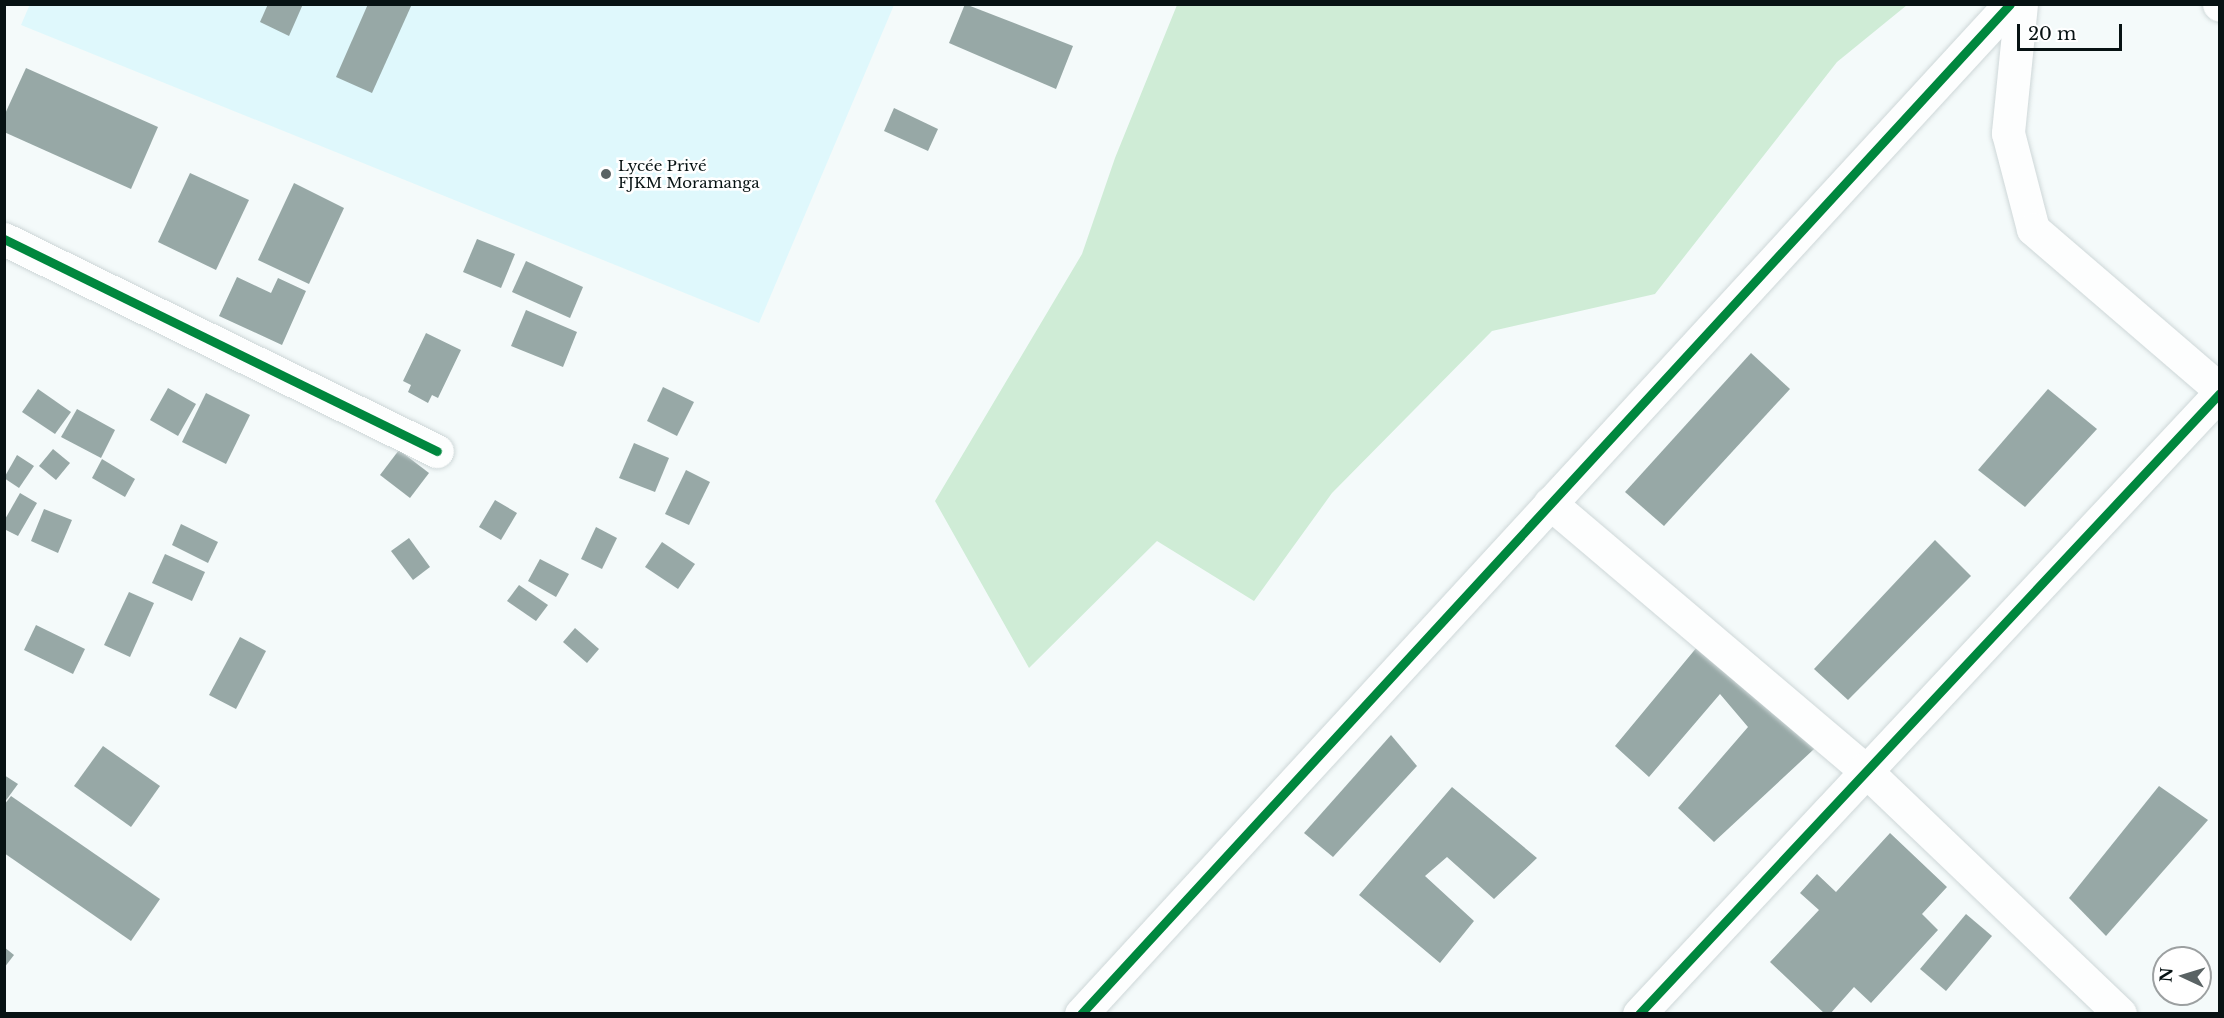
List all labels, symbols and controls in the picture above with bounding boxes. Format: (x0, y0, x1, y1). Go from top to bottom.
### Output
scale bar (2020, 12, 2125, 50)
text: 20 m (2028, 23, 2076, 45)
place label: Lycée Privé FJKM Moramanga (618, 156, 760, 191)
marker: Lycée Privé FJKM Moramanga (599, 167, 613, 181)
north arrow (2152, 946, 2212, 1006)
text: N (2156, 967, 2177, 983)

